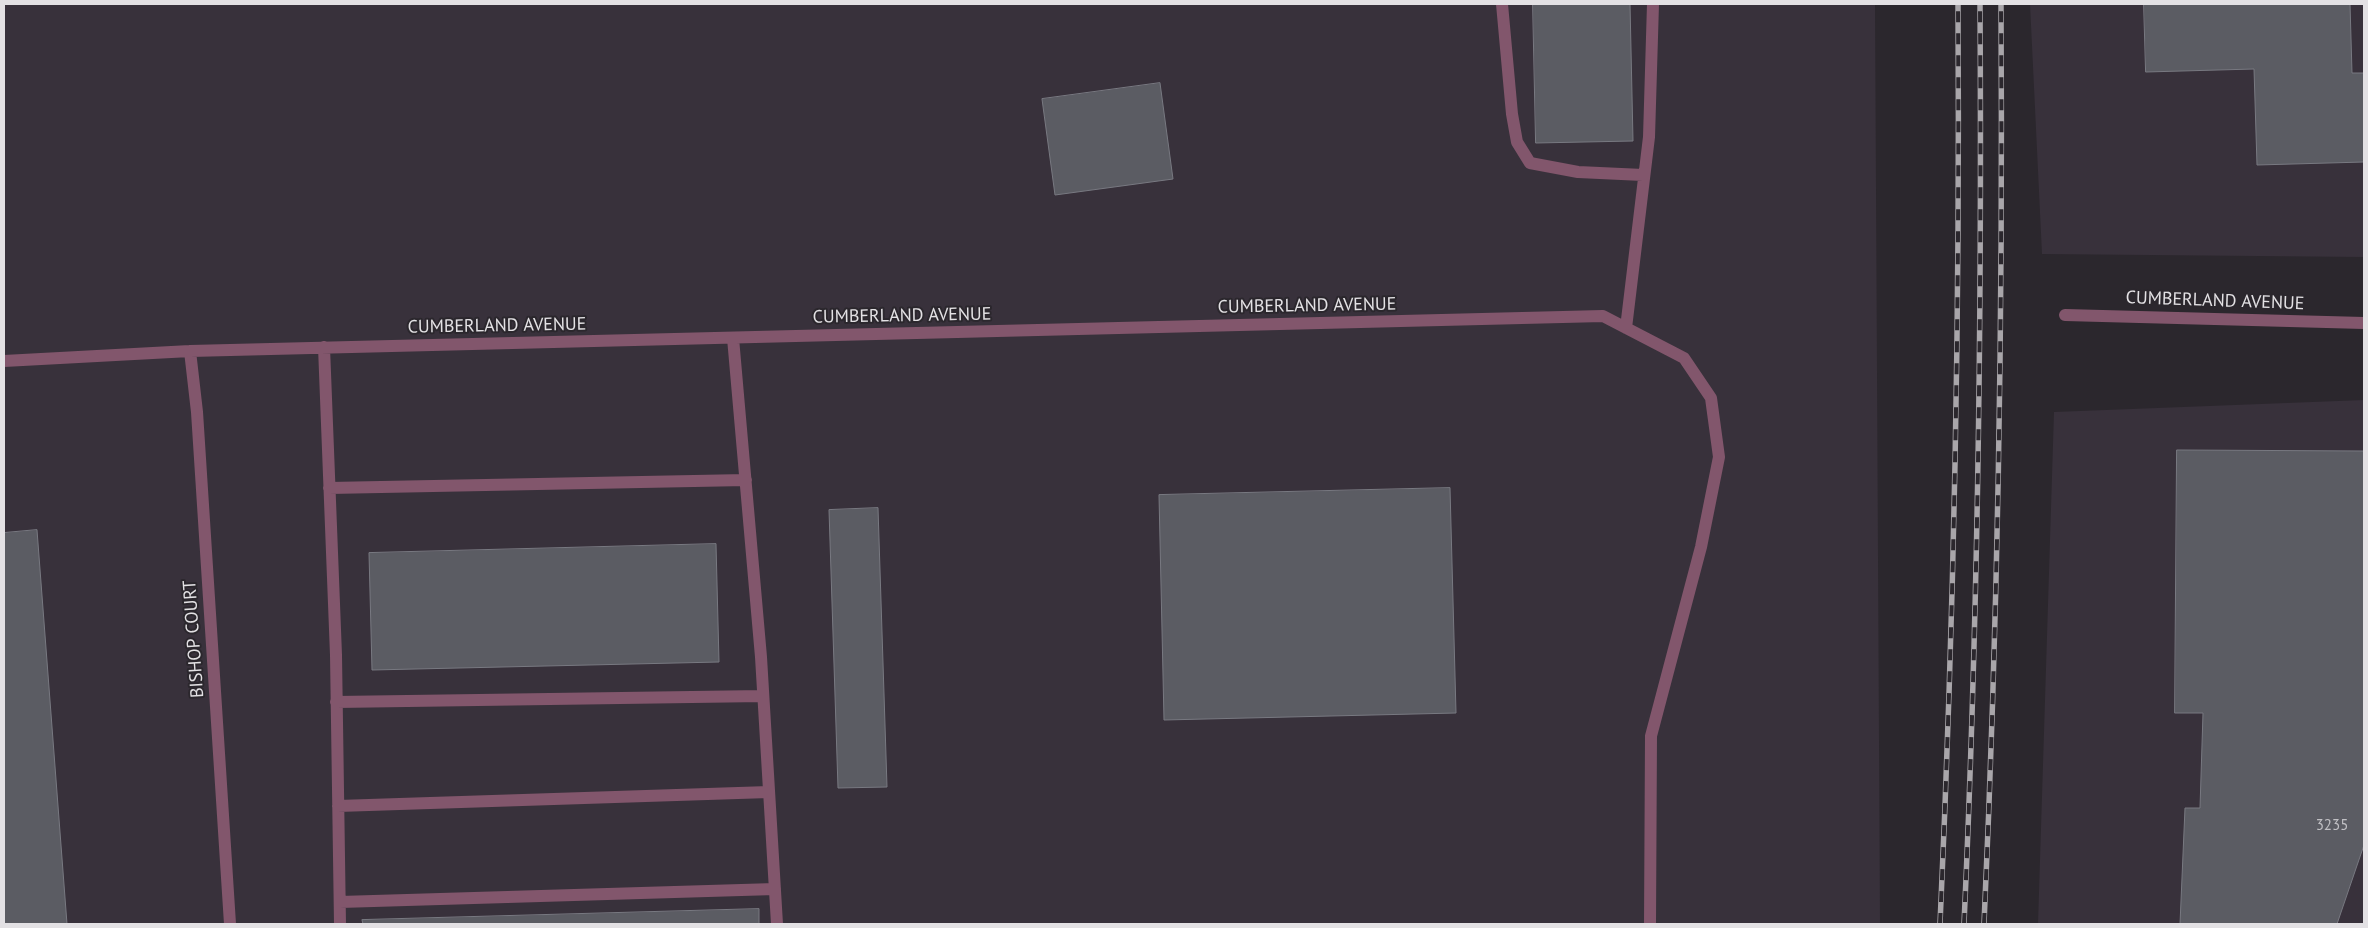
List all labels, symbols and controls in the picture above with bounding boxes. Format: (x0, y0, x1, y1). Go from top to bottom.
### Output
street label: CUMBERLAND AVENUE (2125, 287, 2305, 315)
street label: CUMBERLAND AVENUE (1217, 294, 1397, 318)
street label: CUMBERLAND AVENUE (812, 304, 992, 328)
street label: CUMBERLAND AVENUE (407, 314, 587, 338)
street label: BISHOP COURT (179, 579, 209, 699)
house number: 3235 (2316, 817, 2348, 835)

